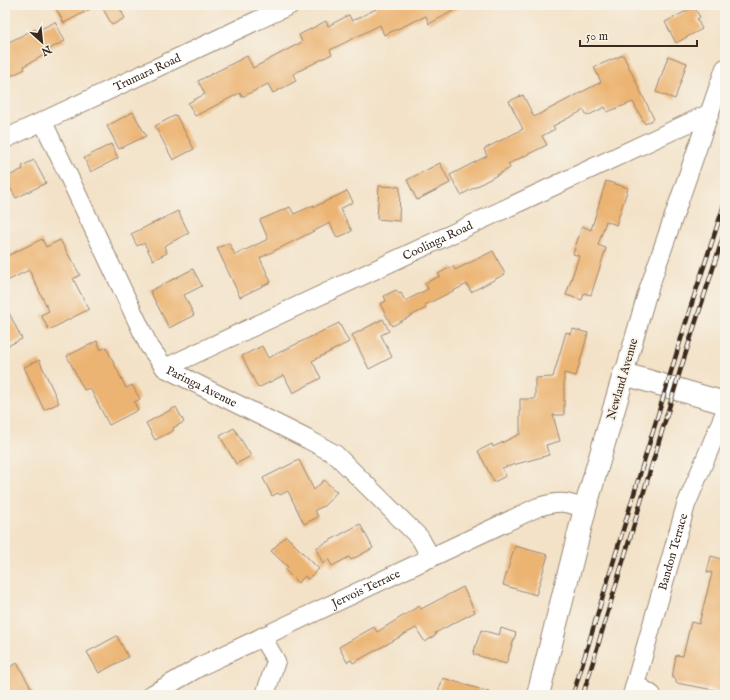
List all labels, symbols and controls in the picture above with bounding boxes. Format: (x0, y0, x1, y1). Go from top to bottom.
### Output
north arrow (22, 22, 62, 62)
scale bar (580, 22, 697, 48)
text: 50 m (586, 29, 608, 44)
text: N (38, 41, 54, 59)
street label: Trumara Road (111, 50, 184, 95)
street label: Coolinga Road (400, 218, 476, 264)
street label: Newland Avenue (604, 336, 641, 422)
street label: Paringa Avenue (164, 363, 240, 411)
street label: Bandon Terrace (655, 511, 691, 592)
street label: Jervois Terrace (327, 566, 403, 613)

